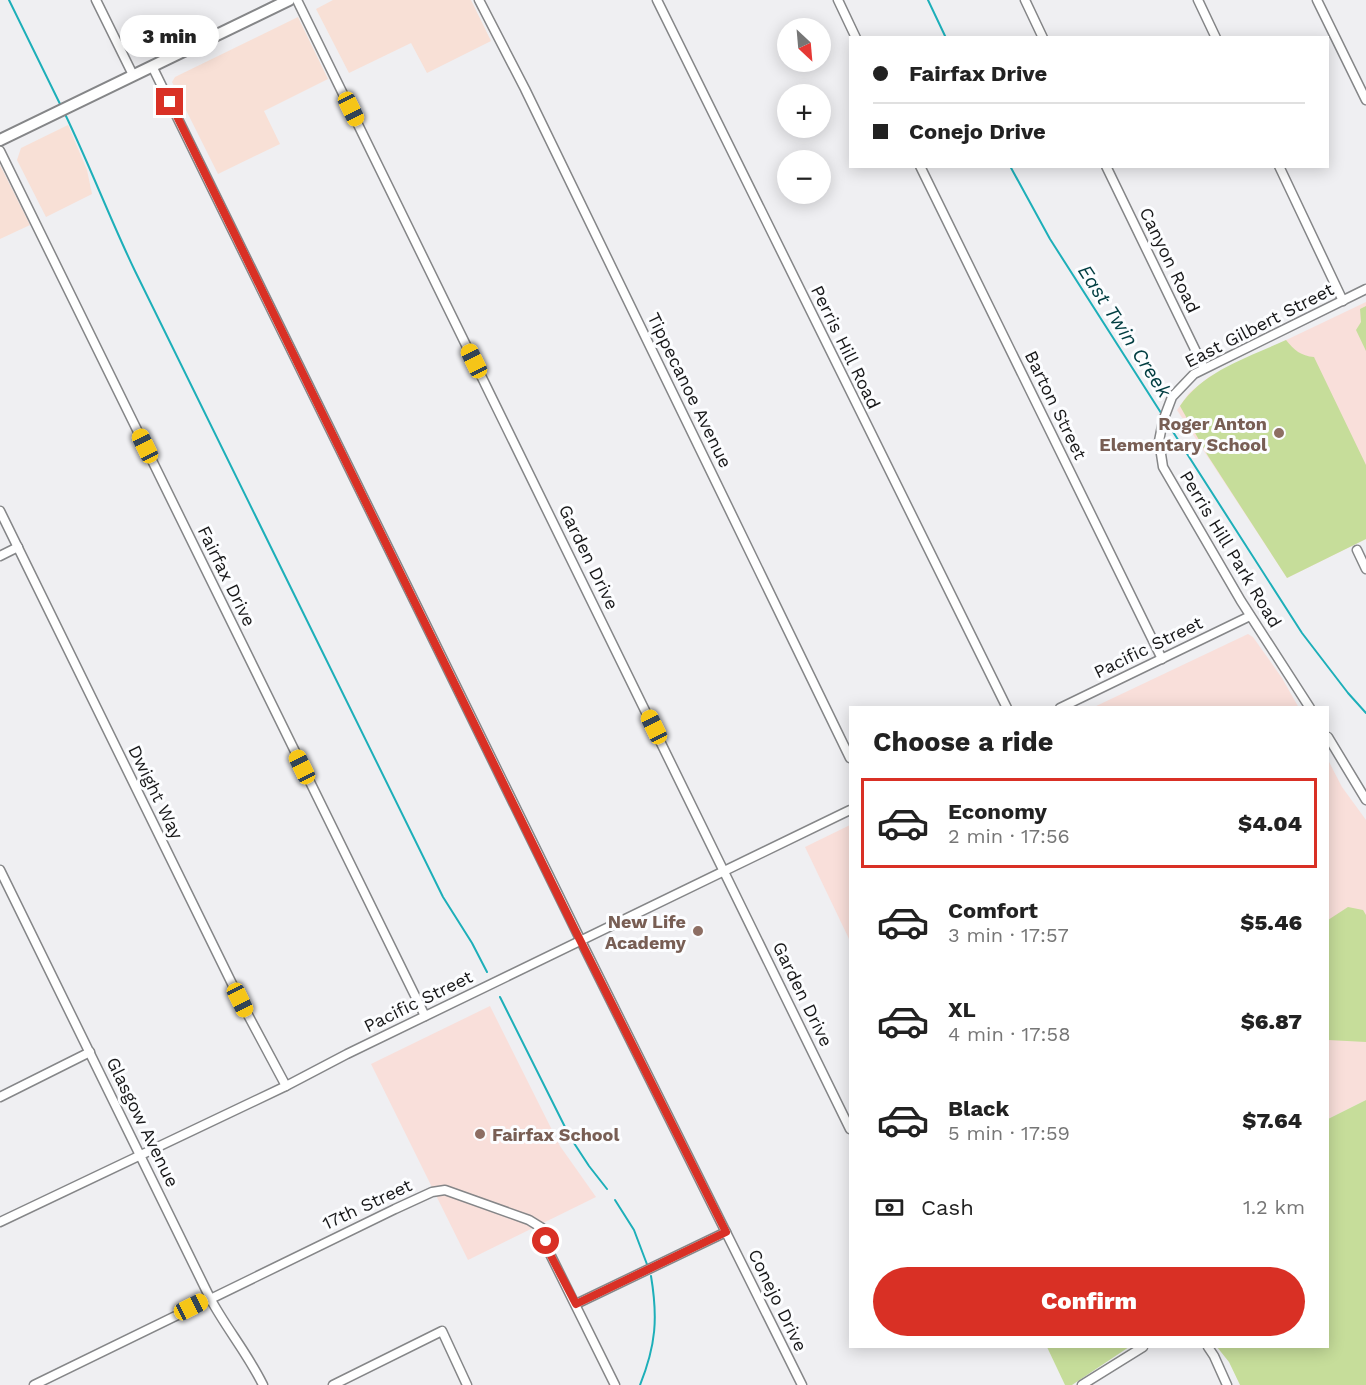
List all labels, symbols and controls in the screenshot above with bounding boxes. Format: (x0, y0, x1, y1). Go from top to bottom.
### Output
callout: 3 min (120, 15, 219, 57)
north arrow (777, 18, 831, 72)
map controls (777, 18, 831, 204)
text: 3 min (142, 24, 197, 48)
text: Fairfax Drive (909, 61, 1047, 86)
button: + (777, 84, 831, 138)
route end (156, 88, 183, 115)
car (335, 89, 367, 129)
text: Conejo Drive (909, 119, 1046, 144)
button: − (777, 150, 831, 204)
street label: Canyon Road (1135, 204, 1205, 316)
water label: East Twin Creek (1073, 260, 1178, 403)
street label: East Gilbert Street (1181, 278, 1337, 372)
street label: Perris Hill Road (807, 282, 885, 412)
street label: Tippecanoe Avenue (643, 309, 737, 471)
car (458, 341, 490, 381)
street label: Barton Street (1021, 347, 1092, 463)
place label: Roger Anton Elementary School (1099, 413, 1267, 455)
car (129, 426, 161, 466)
marker: Roger Anton Elementary School (1272, 426, 1286, 440)
street label: Perris Hill Park Road (1176, 467, 1286, 631)
street label: Garden Drive (555, 501, 623, 613)
street label: Fairfax Drive (194, 522, 260, 630)
street label: Pacific Street (1090, 611, 1206, 682)
car (638, 707, 670, 747)
text: Choose a ride (873, 726, 1053, 758)
street label: Dwight Way (124, 742, 188, 843)
car (286, 747, 318, 787)
icon: car (876, 796, 930, 850)
text: Economy (948, 799, 1047, 824)
text: $4.04 (1238, 811, 1302, 836)
text: 2 min · 17:56 (948, 824, 1070, 848)
icon: car (876, 895, 930, 949)
text: Comfort (948, 898, 1038, 923)
text: $5.46 (1240, 910, 1302, 935)
place label: New Life Academy (605, 911, 687, 953)
text: 3 min · 17:57 (948, 923, 1069, 947)
marker: New Life Academy (691, 924, 705, 938)
street label: Garden Drive (769, 938, 837, 1050)
street label: Pacific Street (360, 965, 476, 1036)
car (224, 980, 256, 1020)
icon: car (876, 994, 930, 1048)
text: XL (948, 997, 976, 1022)
text: $6.87 (1241, 1009, 1302, 1034)
text: 4 min · 17:58 (948, 1022, 1070, 1046)
street label: Glasgow Avenue (102, 1054, 184, 1190)
icon: car (876, 1093, 930, 1147)
text: Black (948, 1096, 1009, 1121)
text: $7.64 (1242, 1108, 1302, 1133)
text: 5 min · 17:59 (948, 1121, 1070, 1145)
place label: Fairfax School (492, 1124, 619, 1145)
marker: Fairfax School (473, 1127, 487, 1141)
street label: 17th Street (319, 1174, 415, 1234)
icon: cash (873, 1191, 906, 1224)
text: Cash (921, 1195, 974, 1220)
text: 1.2 km (1243, 1195, 1305, 1219)
route start (532, 1227, 559, 1254)
street label: Conejo Drive (744, 1245, 812, 1355)
button: Confirm (873, 1267, 1305, 1336)
car (171, 1291, 211, 1323)

